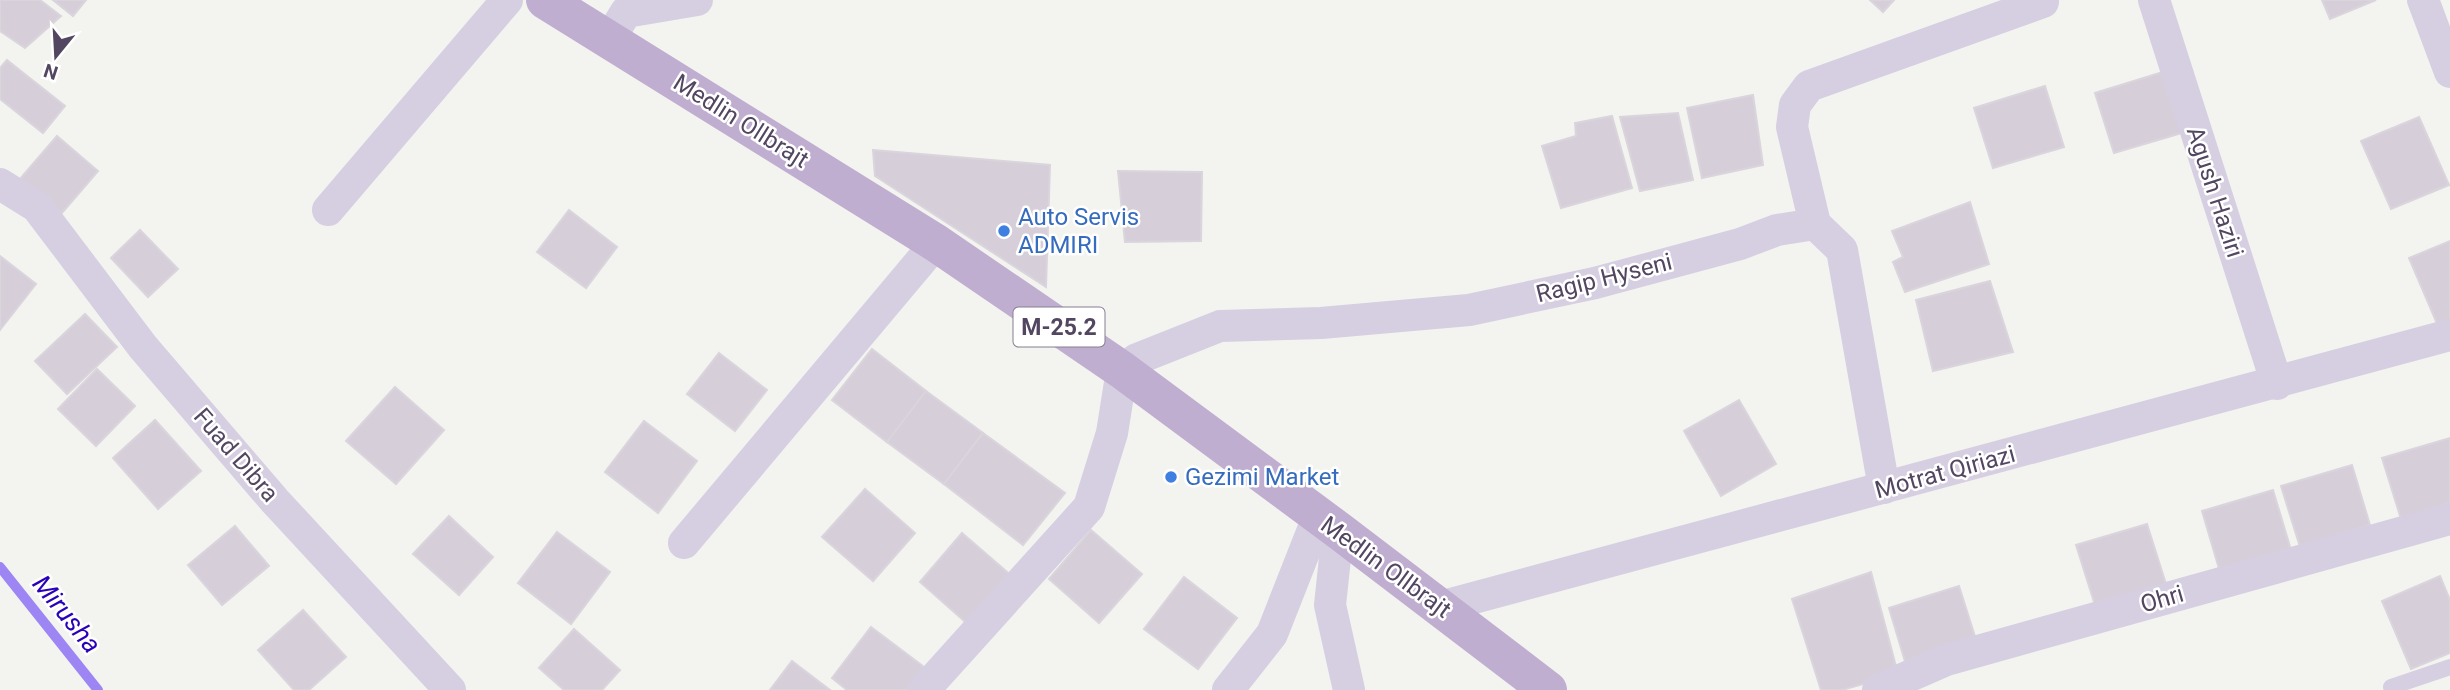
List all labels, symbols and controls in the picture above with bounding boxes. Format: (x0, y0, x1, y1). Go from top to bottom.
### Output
north arrow (21, 21, 91, 91)
text: N (41, 59, 61, 85)
street label: Medlin Ollbrajt (668, 68, 814, 174)
street label: Agush Haziri (2181, 123, 2249, 261)
place label: Auto Servis ADMIRI (1018, 203, 1139, 259)
marker: Auto Servis ADMIRI (996, 223, 1012, 239)
street label: Ragip Hyseni (1533, 248, 1675, 308)
road number: M-25.2 (1014, 308, 1104, 346)
street label: Fuad Dibra (188, 403, 284, 507)
street label: Motrat Qiriazi (1872, 440, 2018, 504)
place label: Gezimi Market (1185, 463, 1339, 491)
marker: Gezimi Market (1163, 469, 1179, 485)
street label: Medlin Ollbrajt (1315, 510, 1457, 624)
water label: Mirusha (27, 569, 107, 659)
street label: Ohri (2137, 580, 2187, 618)

